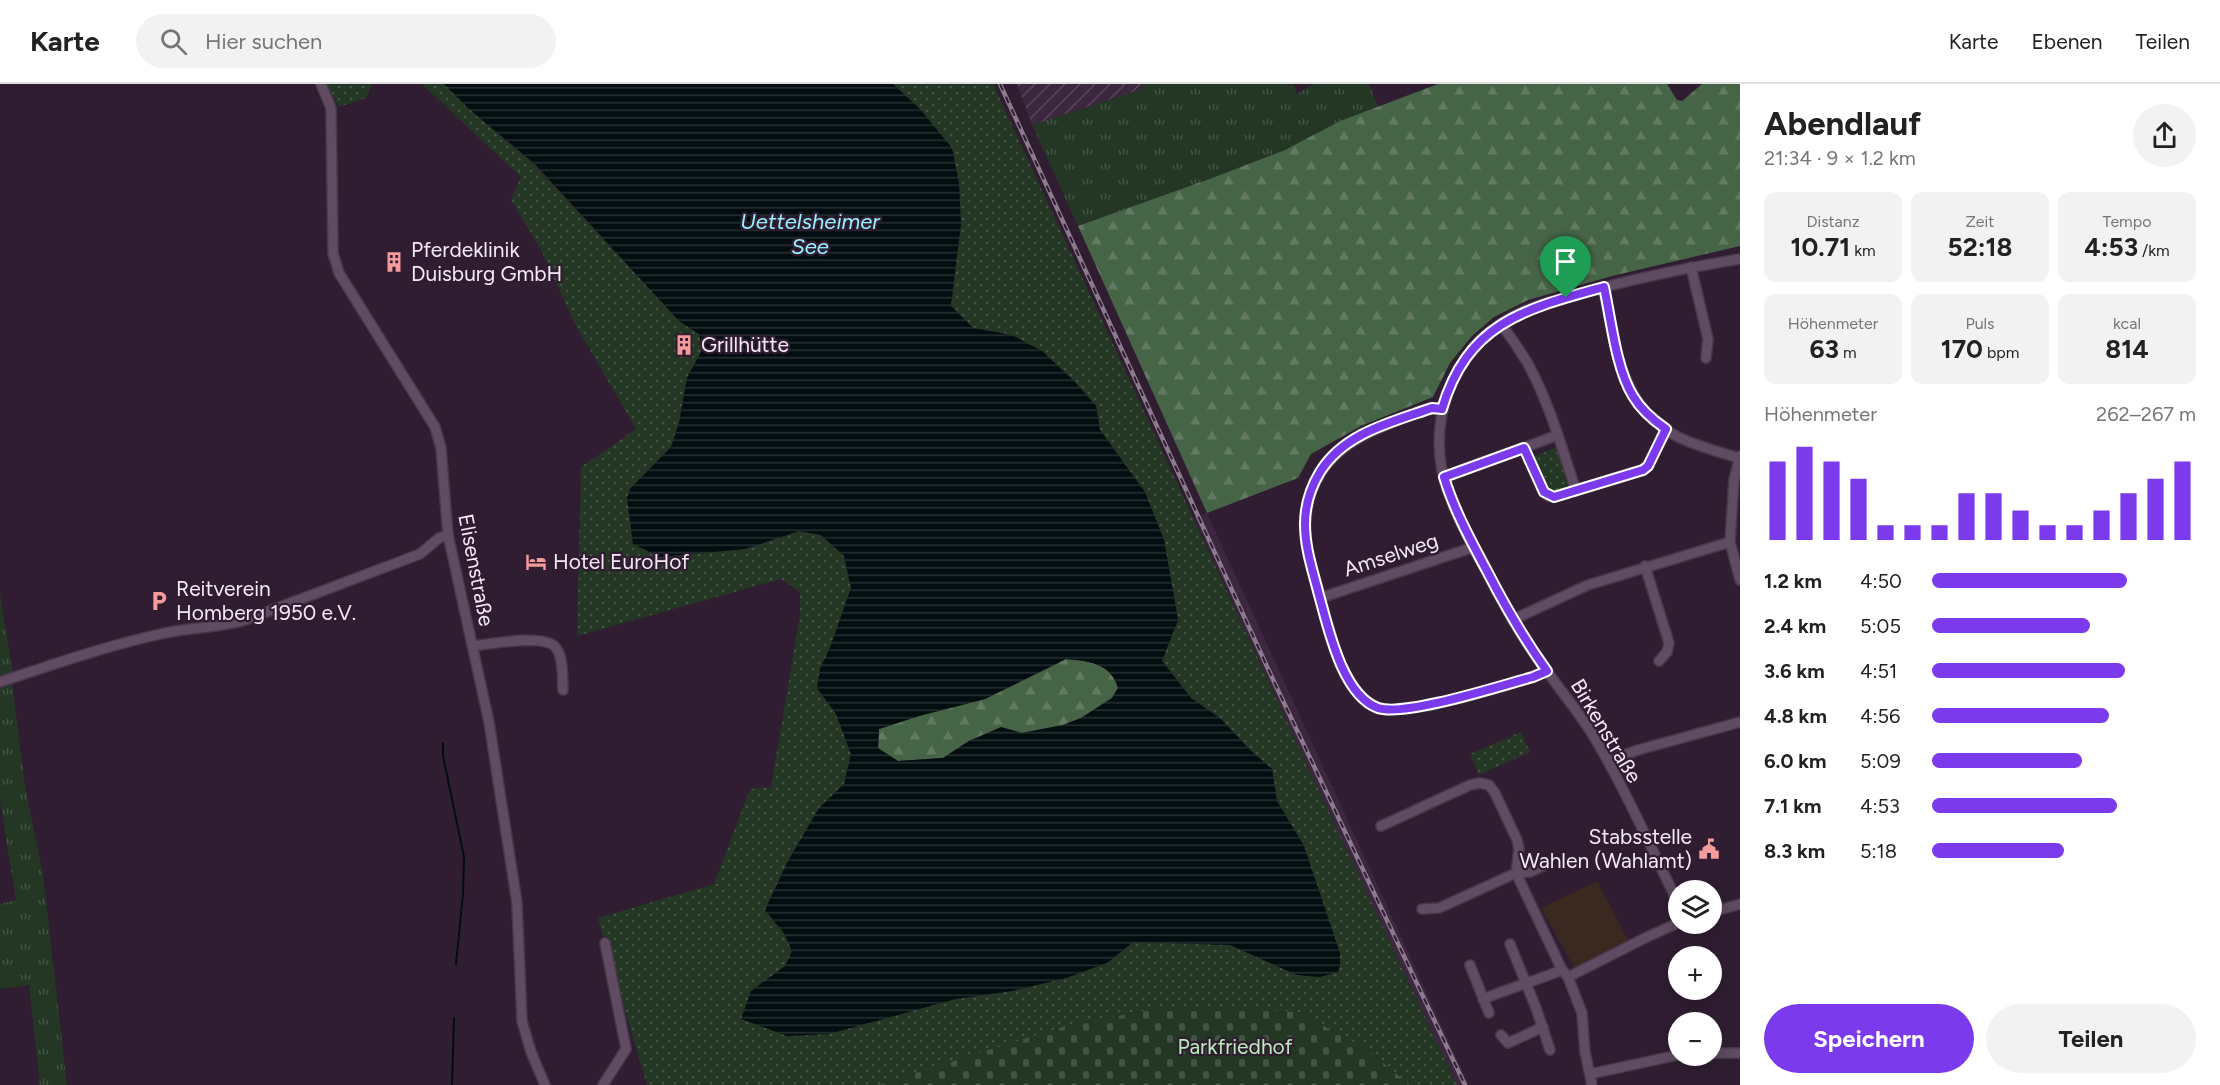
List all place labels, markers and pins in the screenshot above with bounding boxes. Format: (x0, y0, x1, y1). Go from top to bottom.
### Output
pin (1540, 236, 1591, 298)
place label: Pferdeklinik Duisburg GmbH (411, 237, 562, 286)
building icon: Pferdeklinik Duisburg GmbH (382, 250, 406, 274)
place label: Grillhütte (701, 332, 789, 357)
building icon: Grillhütte (672, 333, 696, 357)
place label: Hotel EuroHof (553, 549, 689, 574)
hotel icon: Hotel EuroHof (524, 550, 548, 574)
place label: Reitverein Homberg 1950 e.V. (176, 576, 356, 625)
parking icon: Reitverein Homberg 1950 e.V. (147, 589, 171, 613)
place label: Stabsstelle Wahlen (Wahlamt) (1520, 824, 1692, 873)
public building icon: Stabsstelle Wahlen (Wahlamt) (1697, 837, 1721, 861)

